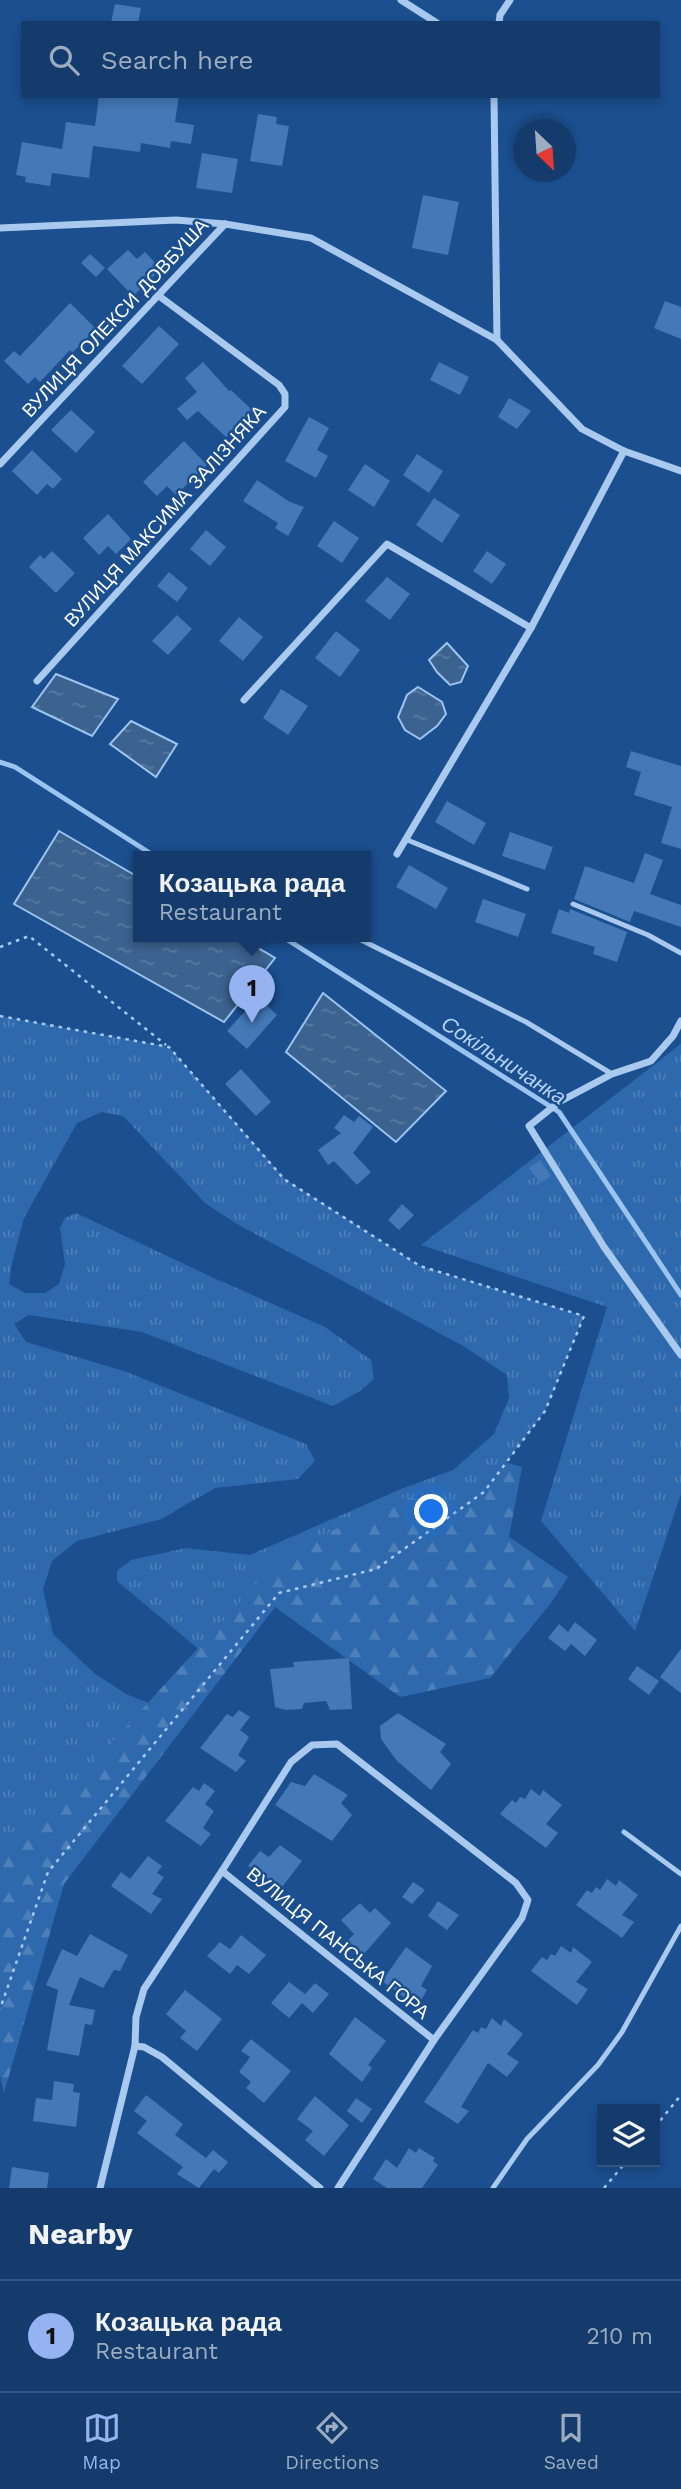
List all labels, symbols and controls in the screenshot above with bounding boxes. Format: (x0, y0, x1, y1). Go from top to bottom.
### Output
search box (21, 21, 660, 98)
icon: search (45, 41, 83, 79)
text: Search here (101, 45, 253, 75)
north arrow (513, 119, 576, 182)
street label: ВУЛИЦЯ ОЛЕКСИ ДОВБУША (17, 214, 213, 422)
street label: ВУЛИЦЯ МАКСИМА ЗАЛІЗНЯКА (59, 400, 271, 632)
popup (133, 851, 371, 942)
text: Козацька рада (159, 868, 345, 898)
text: Restaurant (159, 899, 282, 926)
pin: 1 (229, 965, 275, 1023)
water label: Сокільничанка (437, 1011, 571, 1109)
your location (414, 1494, 448, 1528)
street label: ВУЛИЦЯ ПАНСЬКА ГОРА (242, 1862, 434, 2024)
map controls (597, 2104, 660, 2167)
button: layers (597, 2104, 660, 2167)
text: Nearby (28, 2216, 133, 2251)
text: Козацька рада (95, 2307, 282, 2337)
text: 1 (46, 2323, 56, 2350)
text: 210 m (587, 2323, 653, 2350)
text: Restaurant (95, 2338, 218, 2365)
tab: Map (82, 2409, 121, 2474)
tab: Directions (285, 2409, 379, 2474)
tab: Saved (544, 2409, 599, 2474)

